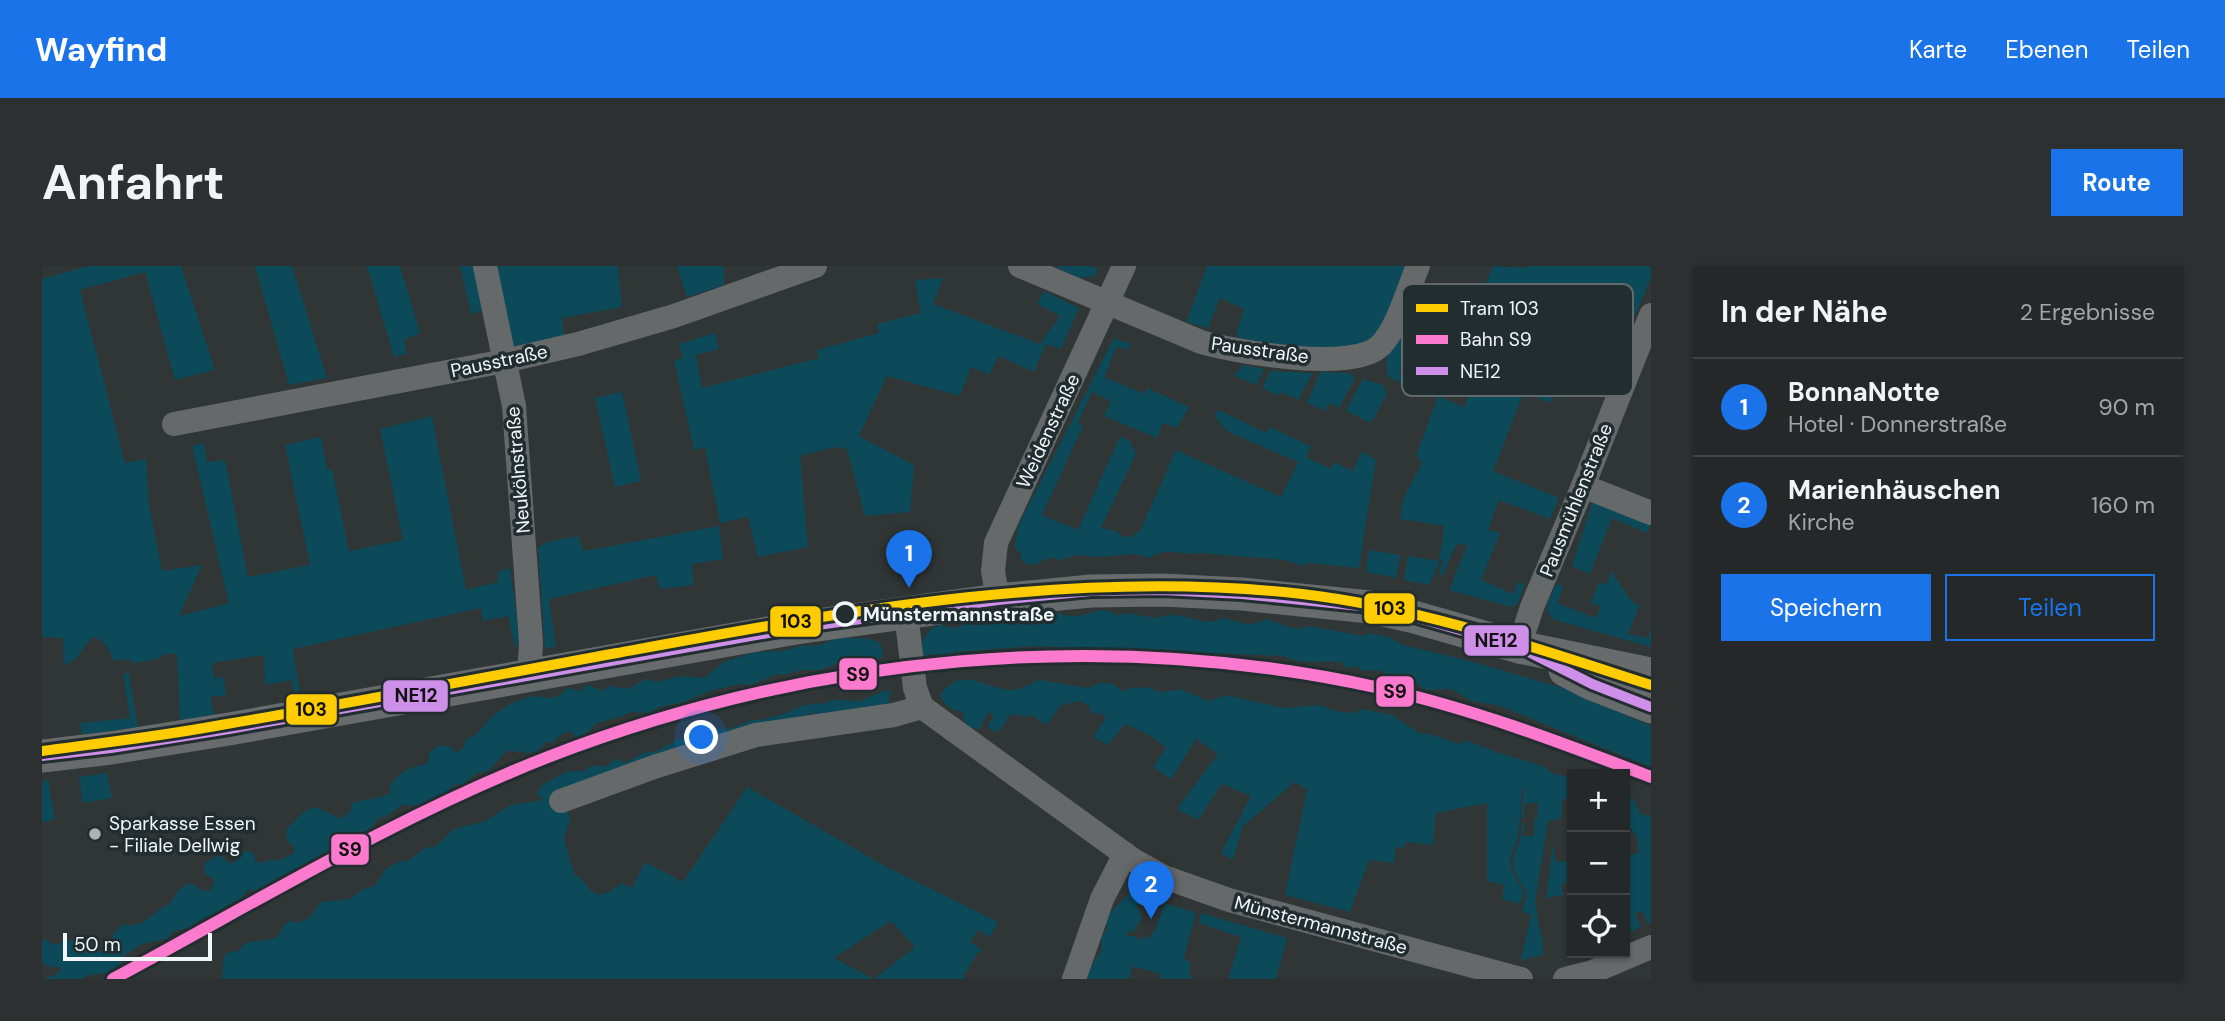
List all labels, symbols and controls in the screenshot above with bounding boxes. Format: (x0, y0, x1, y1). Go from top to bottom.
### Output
text: Wayfind (35, 28, 167, 71)
text: Karte (1909, 34, 1967, 65)
text: Ebenen (2005, 34, 2089, 65)
text: Teilen (2127, 34, 2190, 65)
button: Route (2051, 149, 2183, 216)
text: Anfahrt (42, 150, 224, 214)
legend (1402, 284, 1633, 396)
text: In der Nähe (1721, 292, 1888, 331)
text: Tram 103 (1460, 296, 1539, 321)
text: 2 Ergebnisse (2020, 297, 2155, 327)
text: Bahn S9 (1460, 327, 1532, 352)
street label: Pausstraße (1210, 331, 1310, 369)
street label: Pausstraße (448, 339, 550, 383)
text: NE12 (1460, 359, 1501, 384)
street label: Weidenstraße (1011, 370, 1085, 492)
text: BonnaNotte (1788, 375, 1940, 409)
text: 1 (1740, 392, 1748, 422)
text: 90 m (2098, 392, 2155, 422)
street label: Neukölnstraße (500, 406, 536, 534)
text: Hotel · Donnerstraße (1788, 409, 2007, 439)
street label: Pausmühlenstraße (1534, 420, 1618, 580)
text: Marienhäuschen (1788, 473, 2000, 507)
text: 2 (1737, 490, 1751, 520)
text: 160 m (2091, 490, 2155, 520)
text: Kirche (1788, 507, 1854, 537)
pin: 1 (886, 530, 932, 588)
button: Speichern (1721, 574, 1931, 641)
button: Teilen (1945, 574, 2155, 641)
line badge: 103 (1363, 592, 1416, 625)
text: 103 (1374, 596, 1406, 621)
marker: Münstermannstraße (833, 602, 857, 626)
place label: Münstermannstraße (863, 602, 1055, 627)
line badge: 103 (769, 605, 822, 638)
text: 103 (780, 609, 812, 634)
line badge: NE12 (1463, 624, 1530, 657)
text: NE12 (1475, 628, 1517, 653)
line badge: S9 (838, 657, 878, 691)
text: S9 (846, 662, 870, 687)
line badge: S9 (1375, 675, 1415, 708)
line badge: NE12 (382, 679, 449, 713)
text: S9 (1383, 679, 1407, 704)
text: NE12 (395, 683, 437, 708)
line badge: 103 (285, 693, 338, 726)
text: 103 (295, 697, 327, 722)
your location (684, 720, 718, 754)
map controls (1567, 769, 1630, 958)
button: + (1567, 769, 1630, 832)
place label: Sparkasse Essen - Filiale Dellwig (109, 811, 256, 858)
marker: Sparkasse Essen - Filiale Dellwig (87, 826, 103, 842)
button: − (1567, 832, 1630, 895)
line badge: S9 (330, 833, 370, 866)
text: S9 (338, 837, 362, 862)
pin: 2 (1128, 861, 1174, 919)
street label: Münstermannstraße (1232, 890, 1410, 960)
button: locate (1567, 895, 1630, 958)
scale bar (63, 930, 212, 962)
text: 50 m (74, 932, 121, 957)

